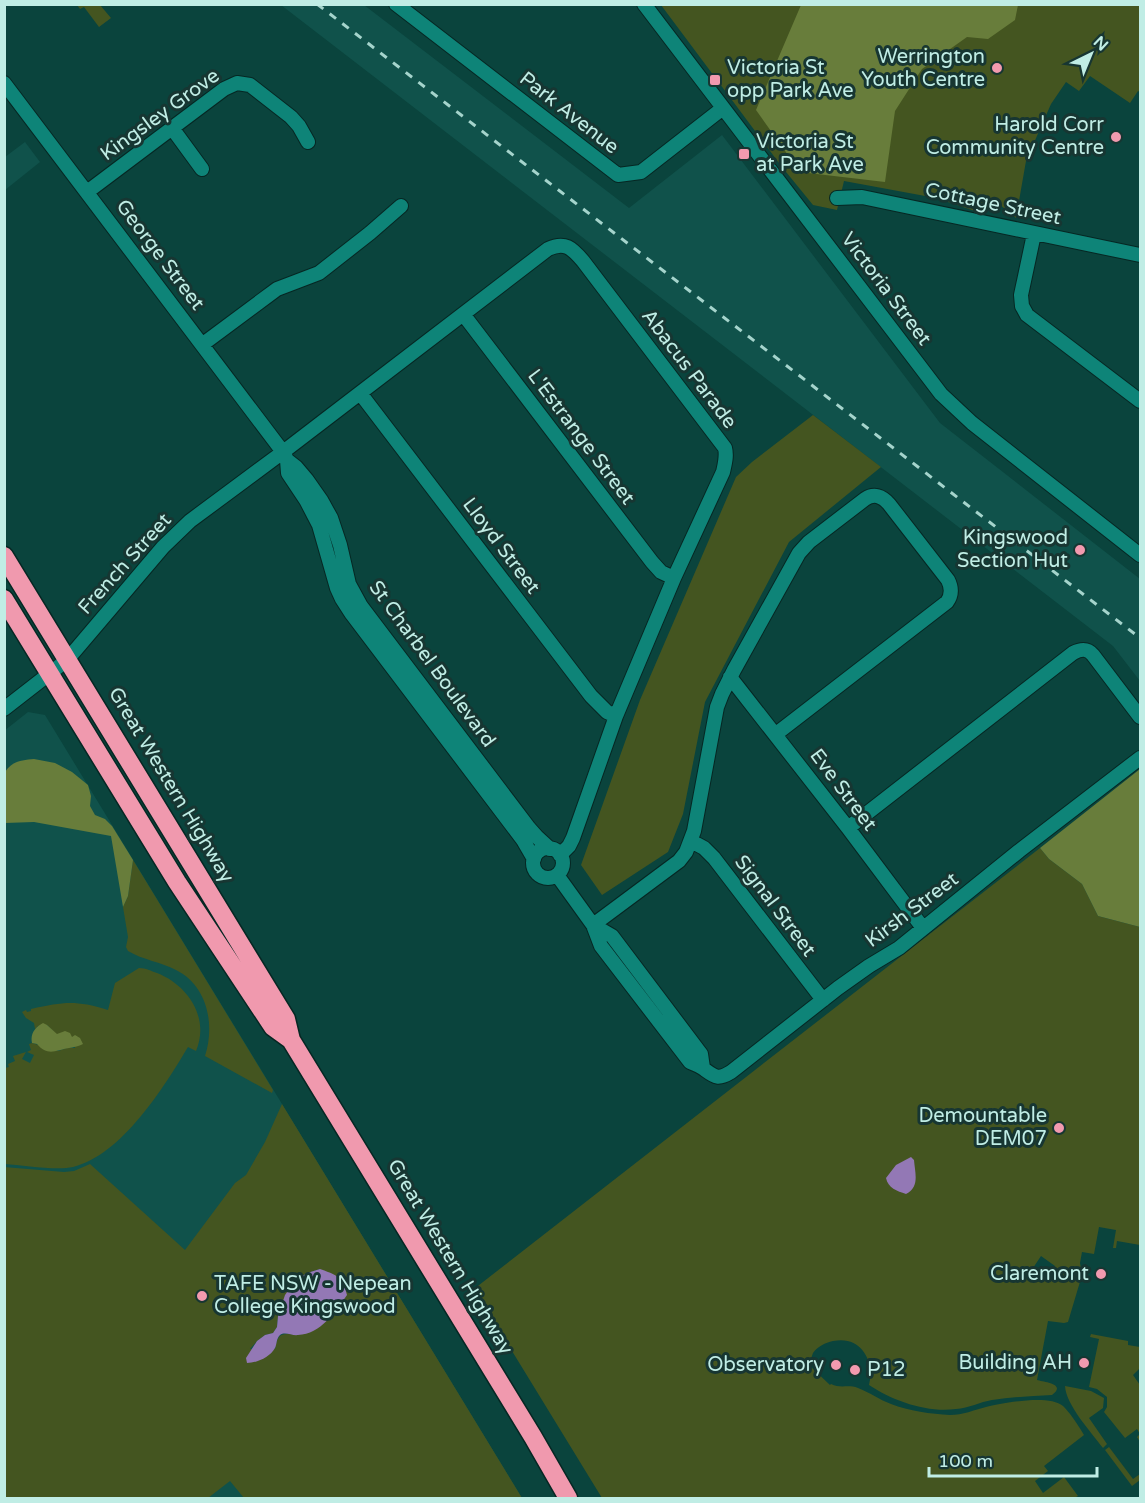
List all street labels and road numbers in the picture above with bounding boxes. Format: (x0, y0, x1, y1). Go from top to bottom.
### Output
street label: Kingsley Grove (96, 64, 224, 166)
street label: Park Avenue (515, 67, 623, 159)
street label: Cottage Street (923, 178, 1064, 230)
street label: George Street (111, 195, 210, 315)
street label: Victoria Street (836, 228, 936, 350)
street label: Abacus Parade (636, 305, 742, 433)
street label: L'Estrange Street (522, 365, 640, 510)
street label: Lloyd Street (457, 493, 545, 599)
street label: French Street (73, 508, 177, 619)
street label: St Charbel Boulevard (364, 576, 500, 752)
street label: Great Western Highway (103, 683, 239, 887)
street label: Eve Street (804, 744, 882, 836)
street label: Signal Street (729, 851, 821, 962)
street label: Kirsh Street (861, 867, 964, 953)
street label: Great Western Highway (382, 1155, 518, 1359)

